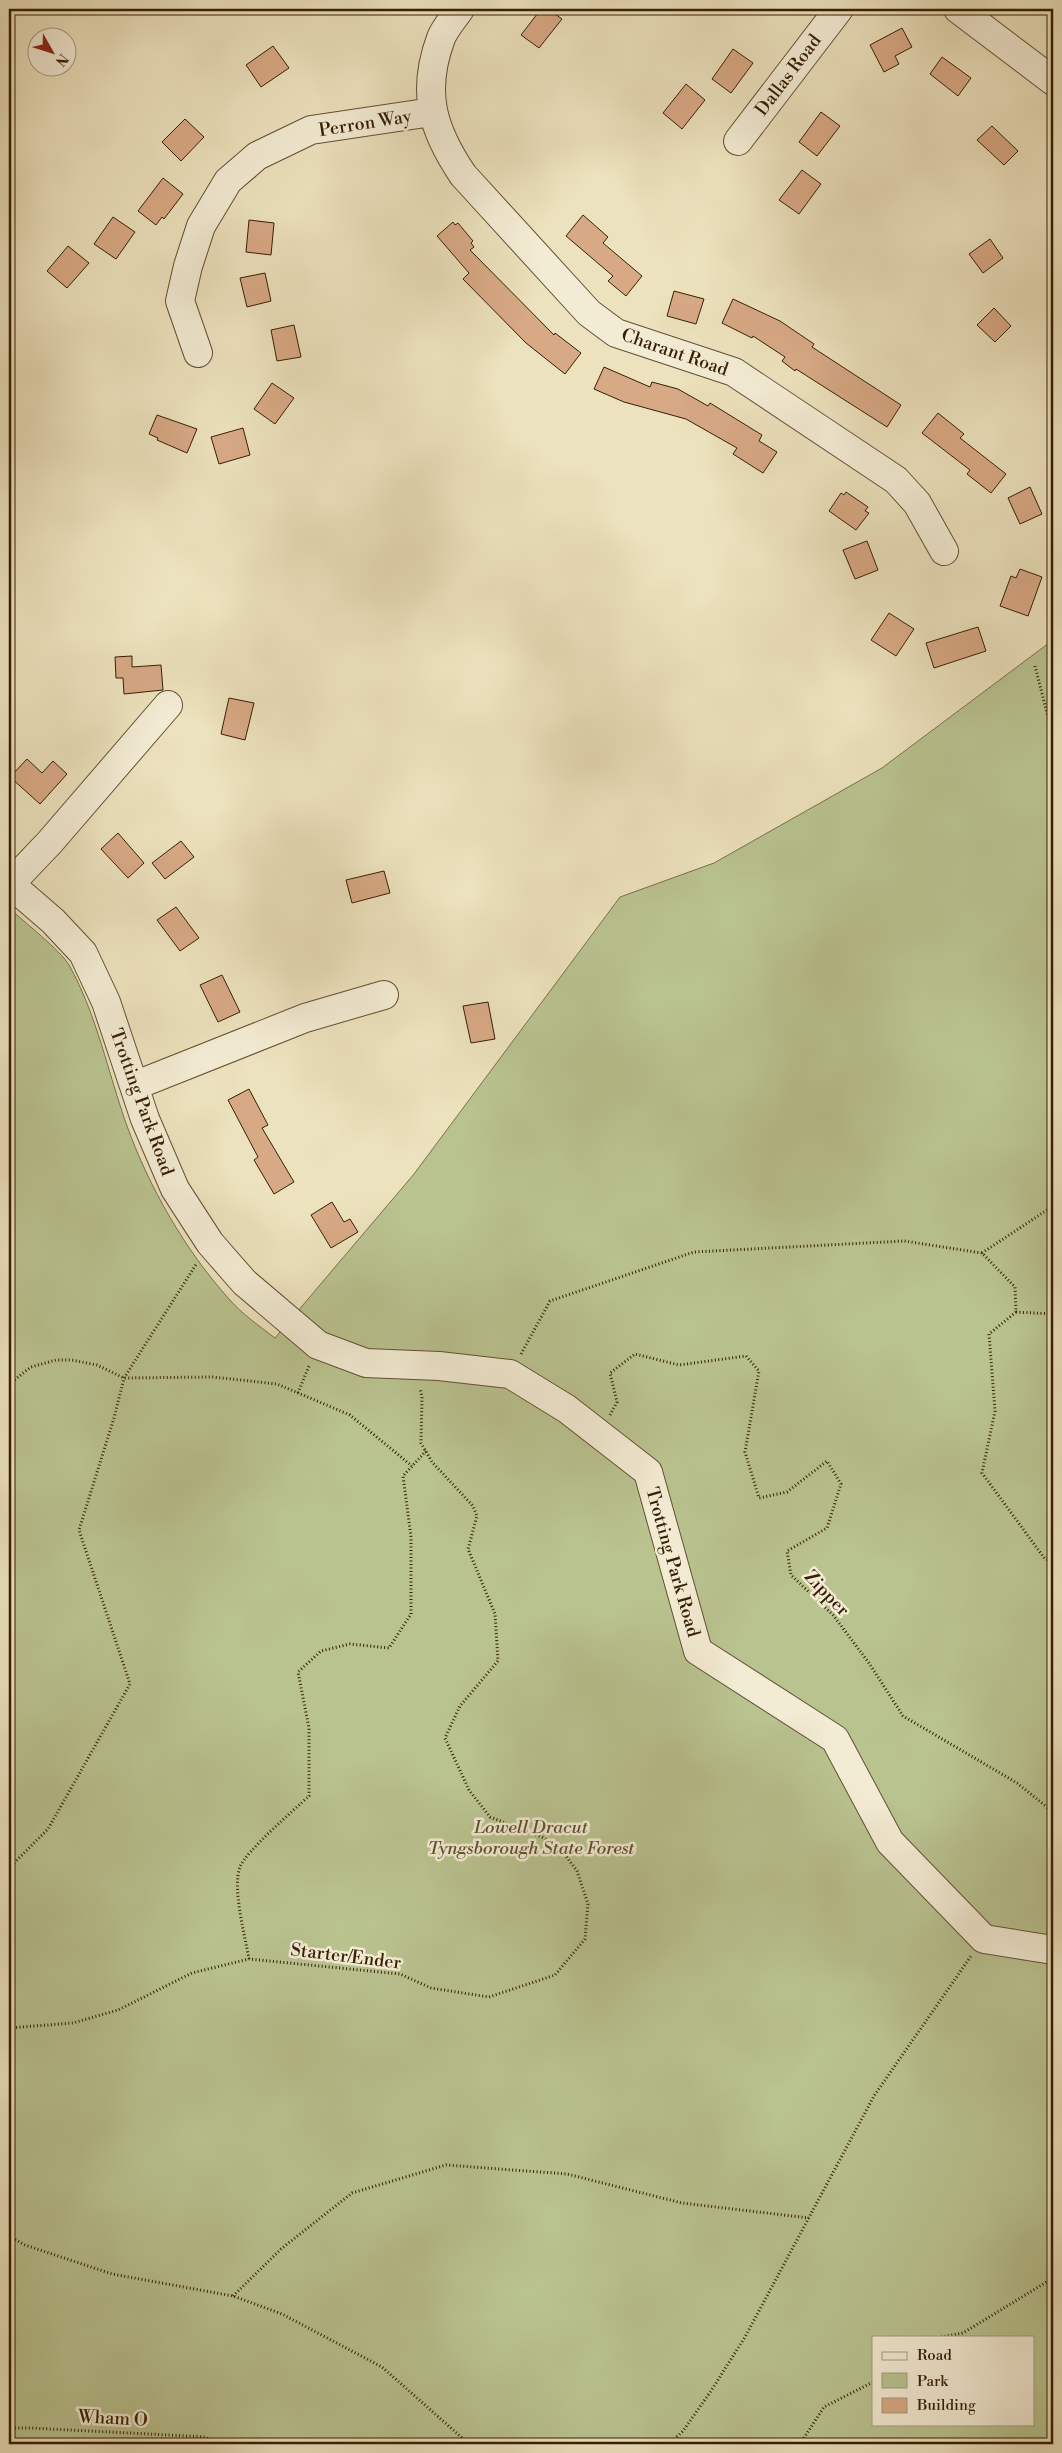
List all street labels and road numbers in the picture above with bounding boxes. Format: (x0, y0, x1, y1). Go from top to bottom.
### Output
street label: Dallas Road (750, 29, 827, 121)
street label: Perron Way (317, 105, 413, 142)
street label: Charant Road (618, 323, 732, 382)
street label: Trotting Park Road (104, 1026, 179, 1180)
street label: Trotting Park Road (640, 1485, 705, 1640)
street label: Zipper (799, 1565, 854, 1621)
street label: Starter/Ender (289, 1938, 403, 1975)
street label: Wham O (77, 2405, 148, 2432)

